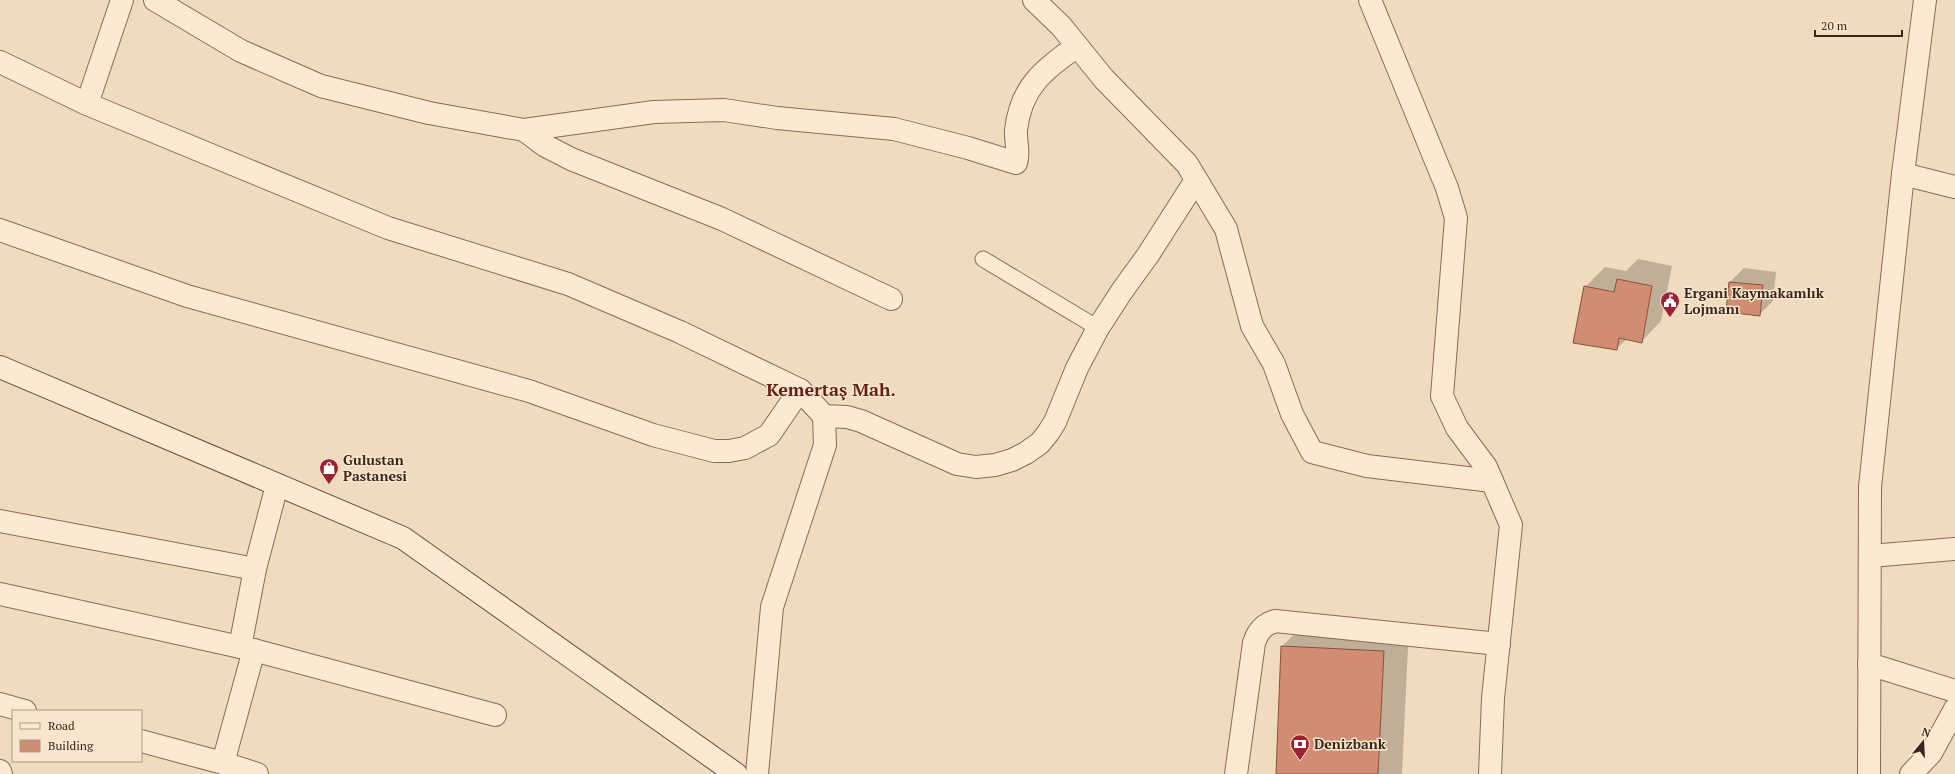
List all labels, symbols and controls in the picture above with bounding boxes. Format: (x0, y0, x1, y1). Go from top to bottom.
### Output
scale bar (1815, 12, 1902, 38)
text: 20 m (1821, 18, 1848, 33)
place label: Ergani Kaymakamlık Lojmanı (1684, 283, 1825, 318)
public building icon: Ergani Kaymakamlık Lojmanı (1659, 290, 1681, 318)
district label: Kemertaş Mah. (766, 377, 896, 401)
place label: Gulustan Pastanesi (343, 450, 407, 485)
shop icon: Gulustan Pastanesi (318, 457, 340, 485)
legend (12, 710, 142, 762)
text: Road (48, 718, 75, 733)
north arrow (1903, 722, 1943, 762)
text: N (1920, 725, 1933, 741)
bank icon: Denizbank (1289, 733, 1311, 761)
place label: Denizbank (1314, 734, 1387, 753)
text: Building (48, 738, 94, 753)

